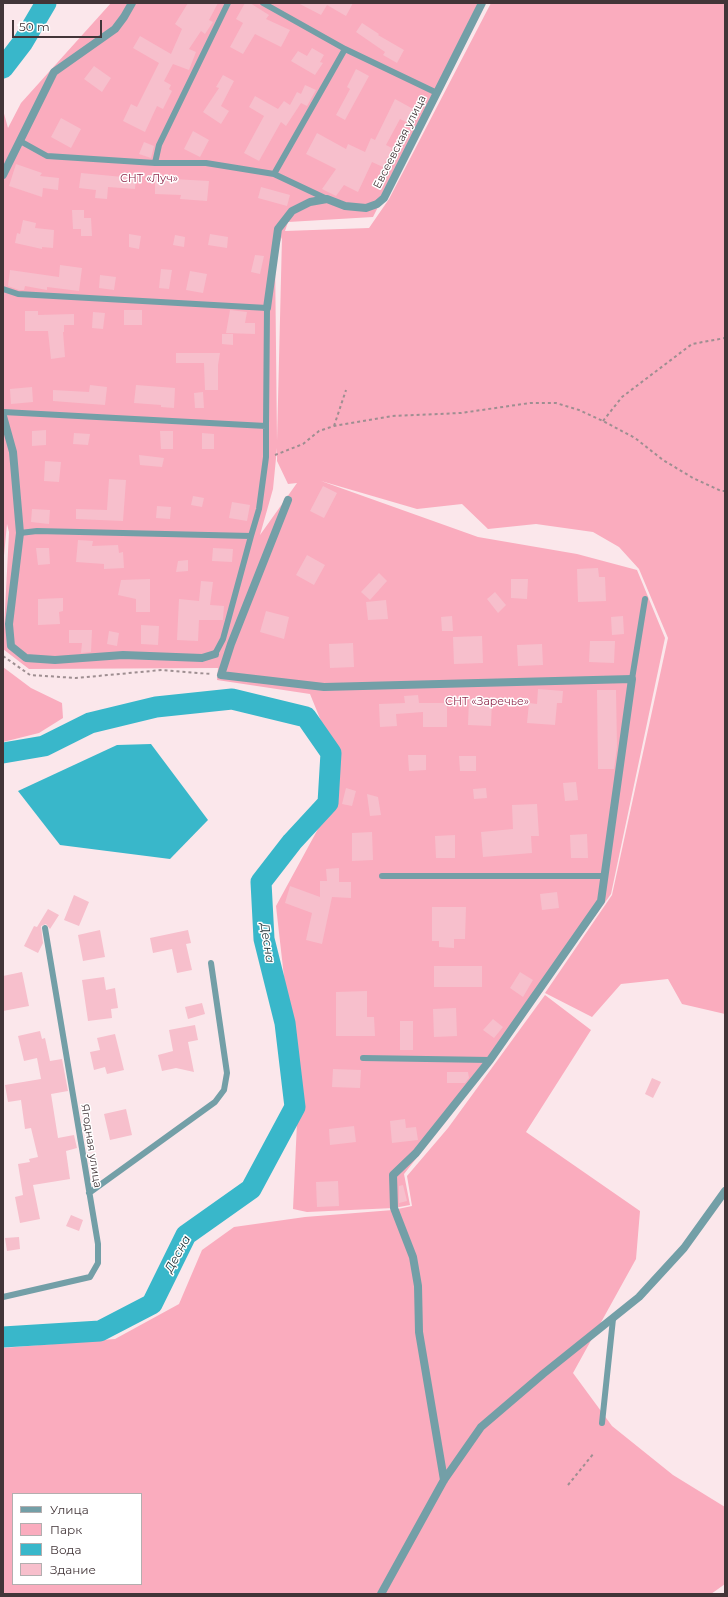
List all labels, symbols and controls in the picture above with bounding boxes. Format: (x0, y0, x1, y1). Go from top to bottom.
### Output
scale bar (14, 12, 104, 38)
text: 50 m (19, 19, 50, 34)
street label: Евсеевская улица (371, 93, 429, 191)
park label: СНТ «Луч» (120, 172, 178, 186)
park label: СНТ «Заречье» (445, 695, 529, 709)
water label: Десна (257, 922, 277, 964)
street label: Ягодная улица (78, 1103, 104, 1189)
water label: Десна (162, 1233, 194, 1275)
legend (12, 1493, 142, 1585)
text: Улица (50, 1502, 89, 1517)
text: Парк (50, 1522, 82, 1537)
text: Вода (50, 1542, 81, 1557)
text: Здание (50, 1562, 96, 1577)

